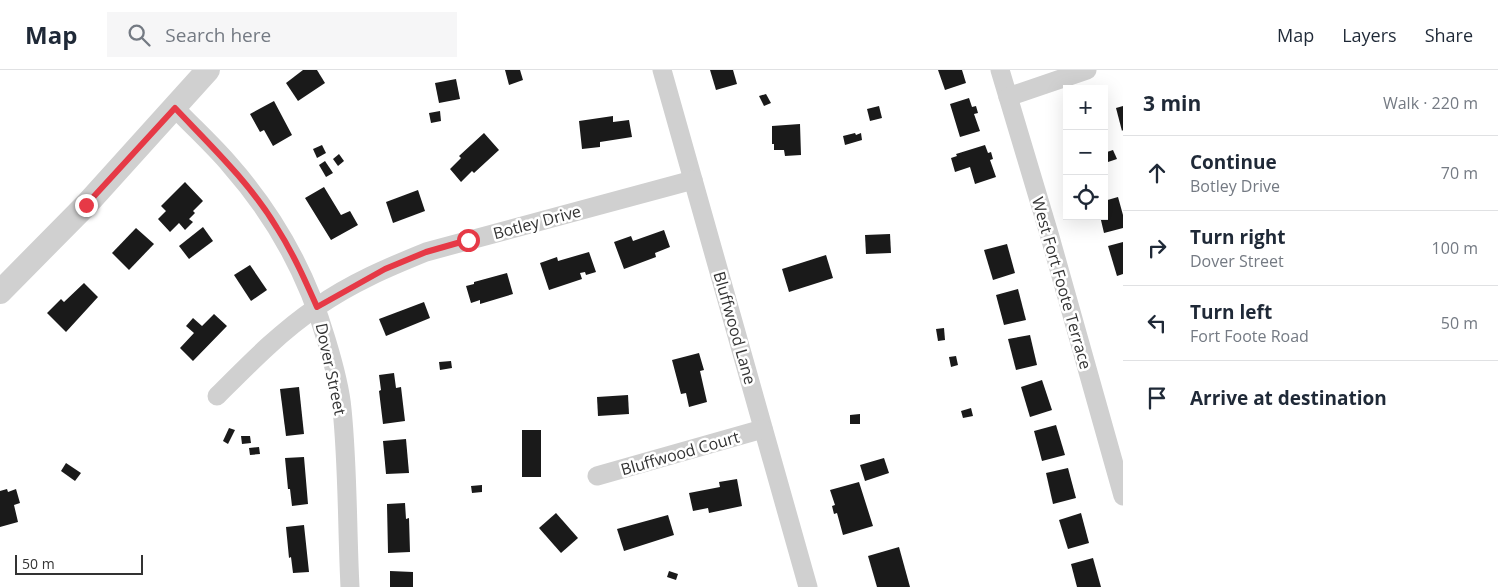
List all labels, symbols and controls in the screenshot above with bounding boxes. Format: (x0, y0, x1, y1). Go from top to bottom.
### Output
search box (107, 12, 457, 57)
text: Map (25, 18, 77, 51)
icon: search (125, 21, 153, 49)
text: Search here (165, 22, 271, 48)
text: Map (1277, 23, 1314, 47)
text: Layers (1342, 23, 1397, 47)
text: Share (1425, 23, 1473, 47)
map controls (1063, 85, 1108, 220)
button: + (1063, 85, 1108, 130)
text: 3 min (1143, 89, 1201, 117)
text: Walk · 220 m (1383, 92, 1478, 114)
button: − (1063, 130, 1108, 175)
text: Continue (1190, 149, 1277, 175)
icon: ahead (1143, 159, 1171, 187)
text: 70 m (1441, 162, 1478, 184)
button: locate (1063, 175, 1108, 220)
text: Botley Drive (1190, 175, 1280, 197)
route end (75, 194, 98, 217)
street label: West Fort Foote Terrace (1027, 194, 1097, 372)
street label: Botley Drive (491, 200, 583, 244)
text: Turn right (1190, 224, 1285, 250)
route start (457, 229, 480, 252)
icon: right (1143, 234, 1171, 262)
text: 100 m (1432, 237, 1478, 259)
text: Dover Street (1190, 250, 1284, 272)
street label: Bluffwood Lane (708, 269, 762, 387)
text: Turn left (1190, 299, 1272, 325)
icon: left (1143, 309, 1171, 337)
text: 50 m (1441, 312, 1478, 334)
street label: Dover Street (311, 321, 352, 417)
text: Fort Foote Road (1190, 325, 1309, 347)
icon: arrive (1143, 384, 1171, 412)
text: Arrive at destination (1190, 385, 1387, 411)
street label: Bluffwood Court (618, 425, 742, 480)
scale bar (15, 552, 142, 575)
text: 50 m (22, 554, 55, 573)

